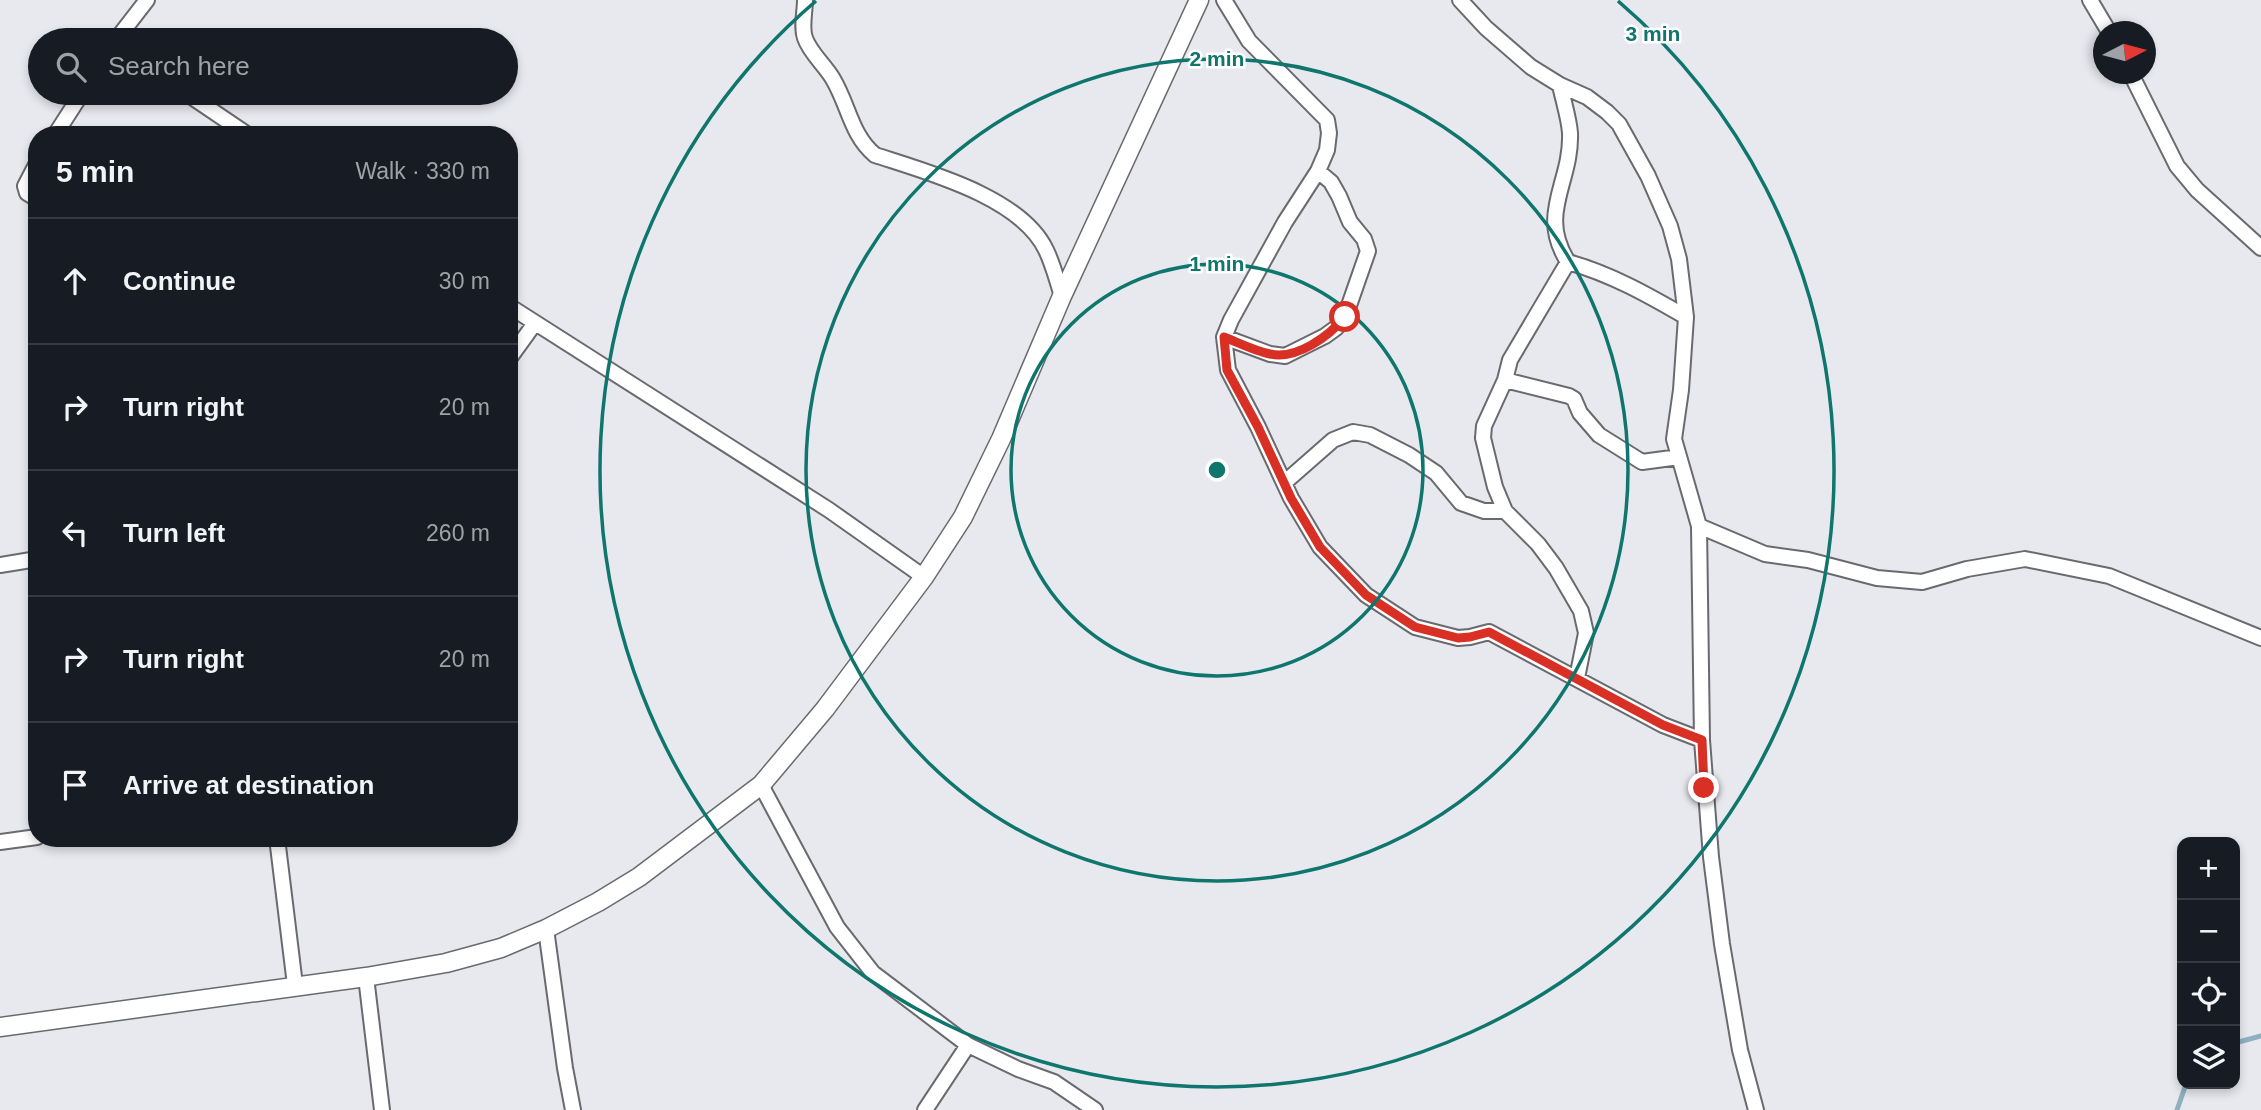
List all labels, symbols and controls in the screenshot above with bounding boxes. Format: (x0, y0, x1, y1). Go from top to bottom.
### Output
north arrow (2093, 21, 2156, 84)
text: 3 min (1626, 22, 1680, 45)
search box (28, 28, 518, 105)
text: 2 min (1190, 47, 1244, 70)
icon: search (52, 48, 90, 86)
text: Search here (108, 51, 250, 81)
text: 5 min (56, 155, 134, 188)
text: Walk · 330 m (355, 158, 490, 184)
text: 1 min (1190, 252, 1244, 275)
icon: ahead (56, 262, 94, 300)
text: Continue (123, 266, 236, 296)
text: 30 m (439, 268, 490, 294)
route start (1329, 301, 1360, 332)
icon: right (56, 388, 94, 426)
text: Turn right (123, 392, 244, 422)
text: 20 m (439, 394, 490, 420)
centre of rings (1205, 458, 1229, 482)
icon: left (56, 514, 94, 552)
text: Turn left (123, 518, 225, 548)
text: 260 m (426, 520, 490, 546)
icon: right (56, 640, 94, 678)
text: Turn right (123, 644, 244, 674)
text: 20 m (439, 646, 490, 672)
icon: arrive (56, 766, 94, 804)
text: Arrive at destination (123, 770, 374, 800)
route end (1688, 772, 1719, 803)
map controls (2177, 837, 2240, 1089)
button: + (2177, 837, 2240, 900)
button: − (2177, 900, 2240, 963)
button: locate (2177, 963, 2240, 1026)
button: layers (2177, 1026, 2240, 1089)

